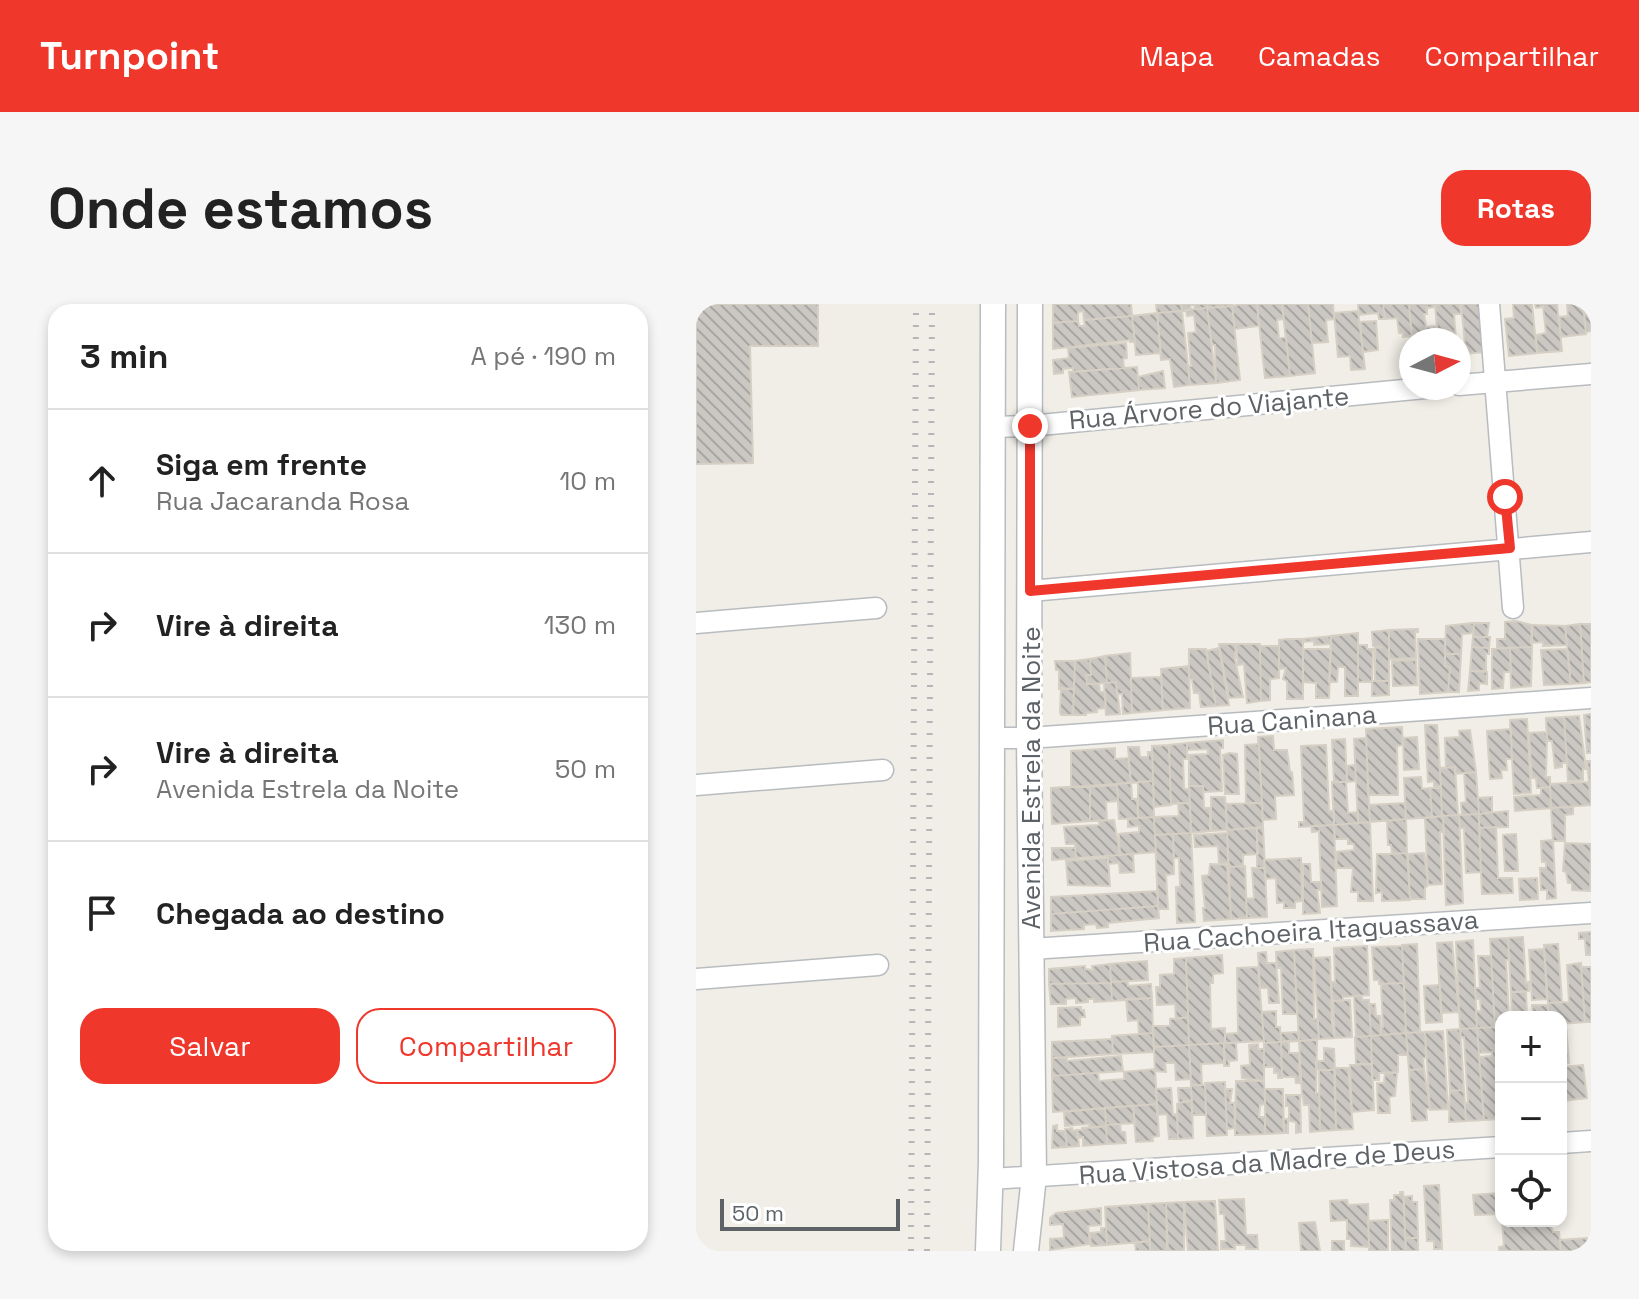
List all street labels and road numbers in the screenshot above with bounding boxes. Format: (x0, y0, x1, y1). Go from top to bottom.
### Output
street label: Rua Árvore do Viajante (1067, 379, 1351, 437)
street label: Avenida Estrela da Noite (1014, 626, 1048, 930)
street label: Rua Caninana (1206, 697, 1378, 743)
street label: Rua Cachoeira Itaguassava (1142, 902, 1480, 960)
street label: Rua Vistosa da Madre de Deus (1078, 1132, 1456, 1192)

